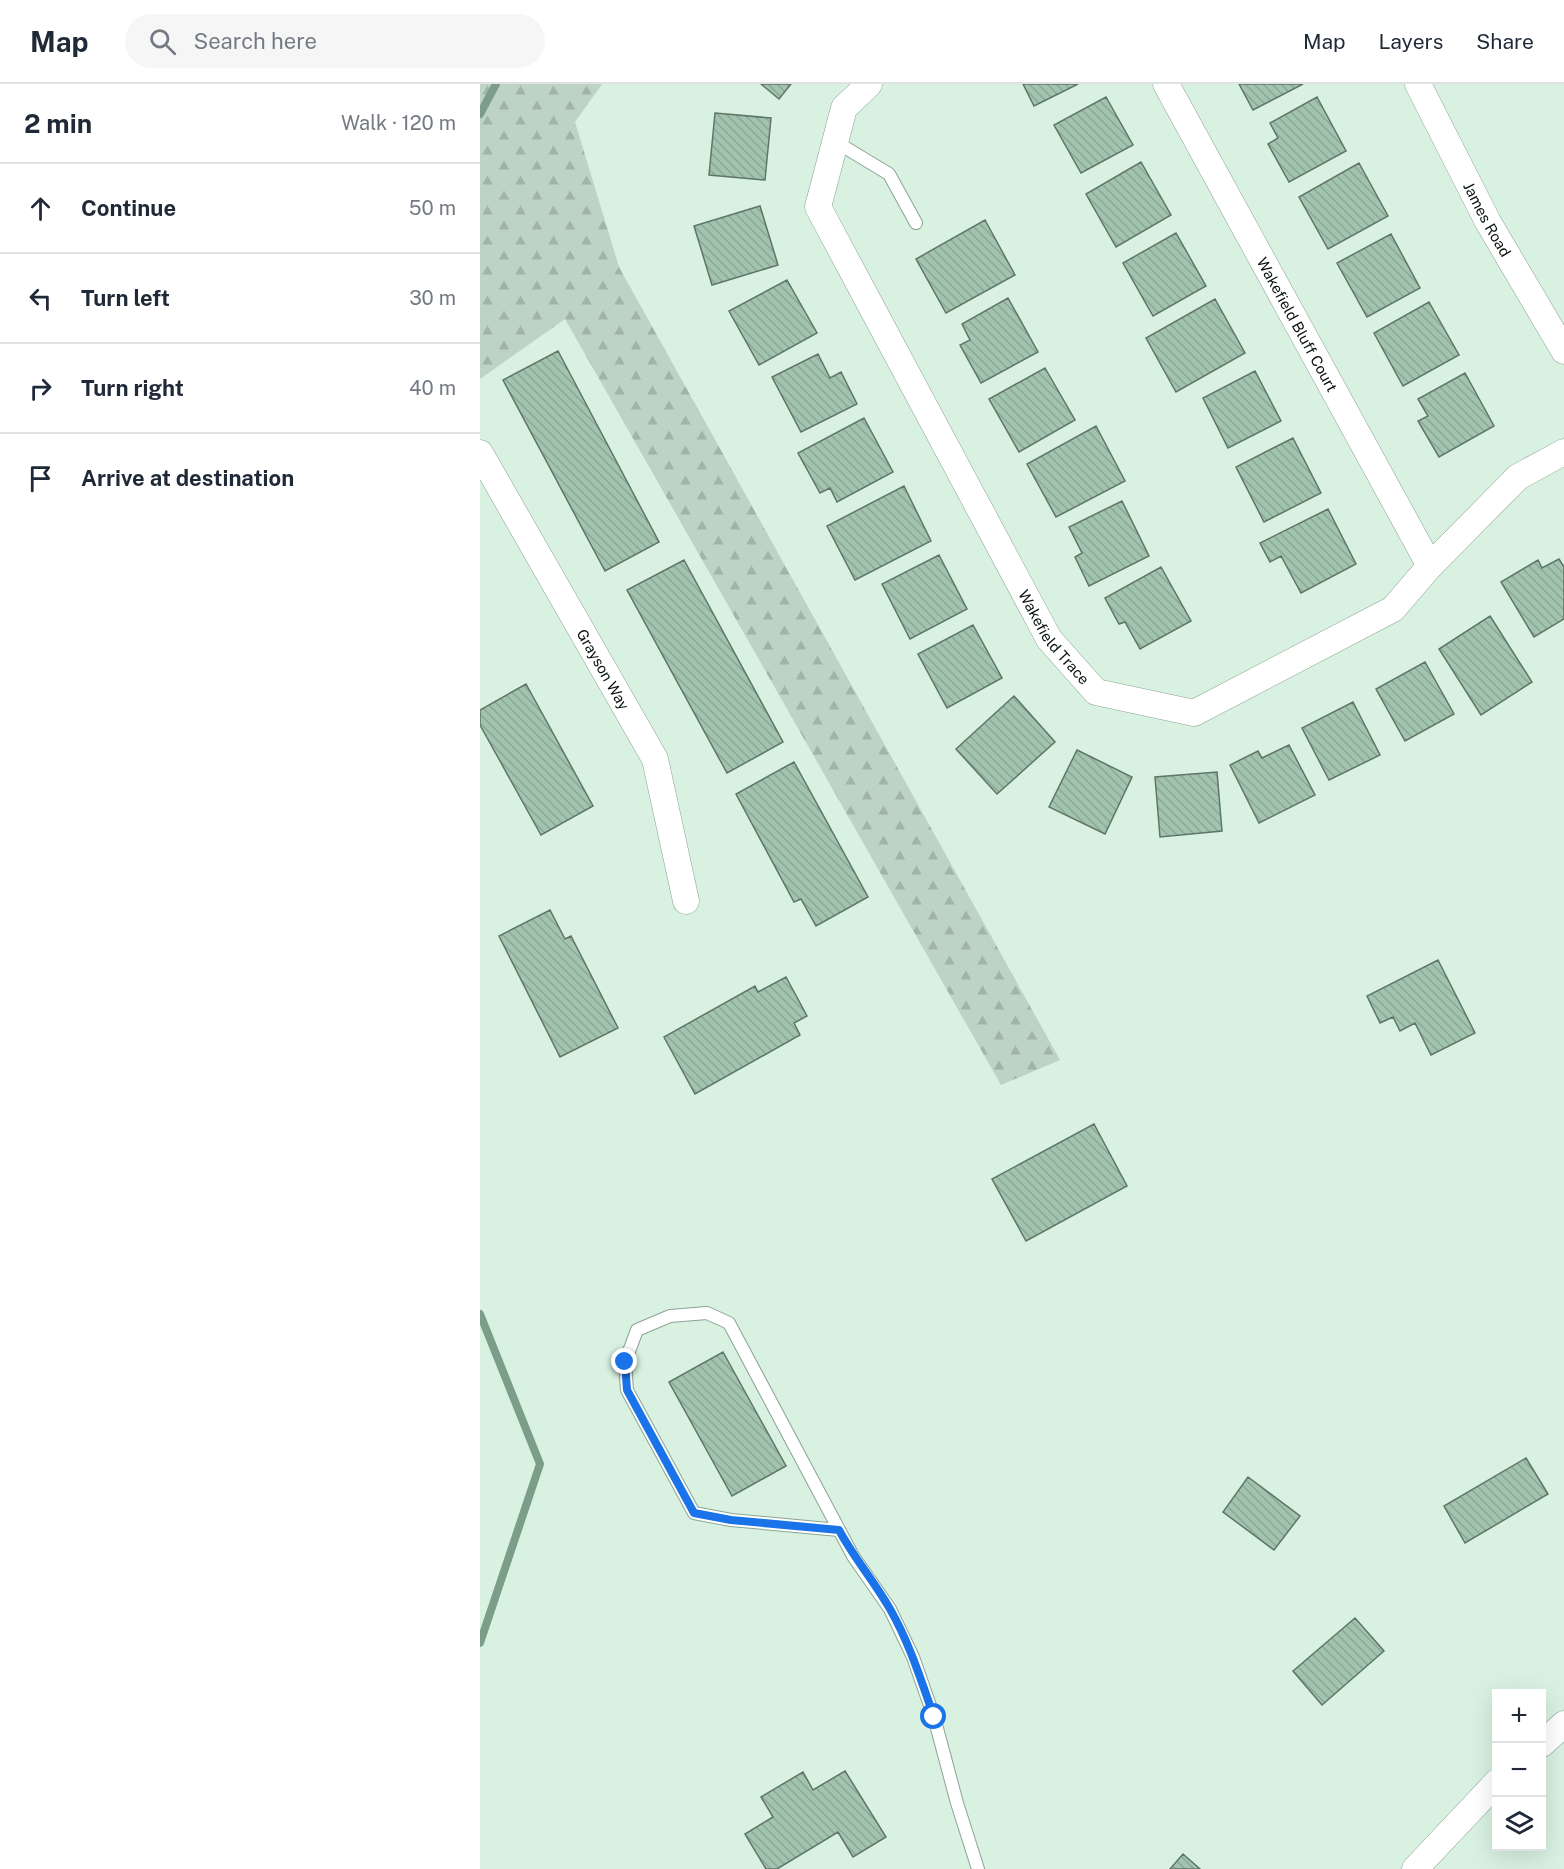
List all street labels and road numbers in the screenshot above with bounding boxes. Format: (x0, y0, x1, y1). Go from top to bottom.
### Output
street label: James Road (1461, 179, 1515, 259)
street label: Wakefield Bluff Court (1254, 254, 1341, 395)
street label: Wakefield Trace (1016, 587, 1093, 687)
street label: Grayson Way (574, 626, 633, 713)

